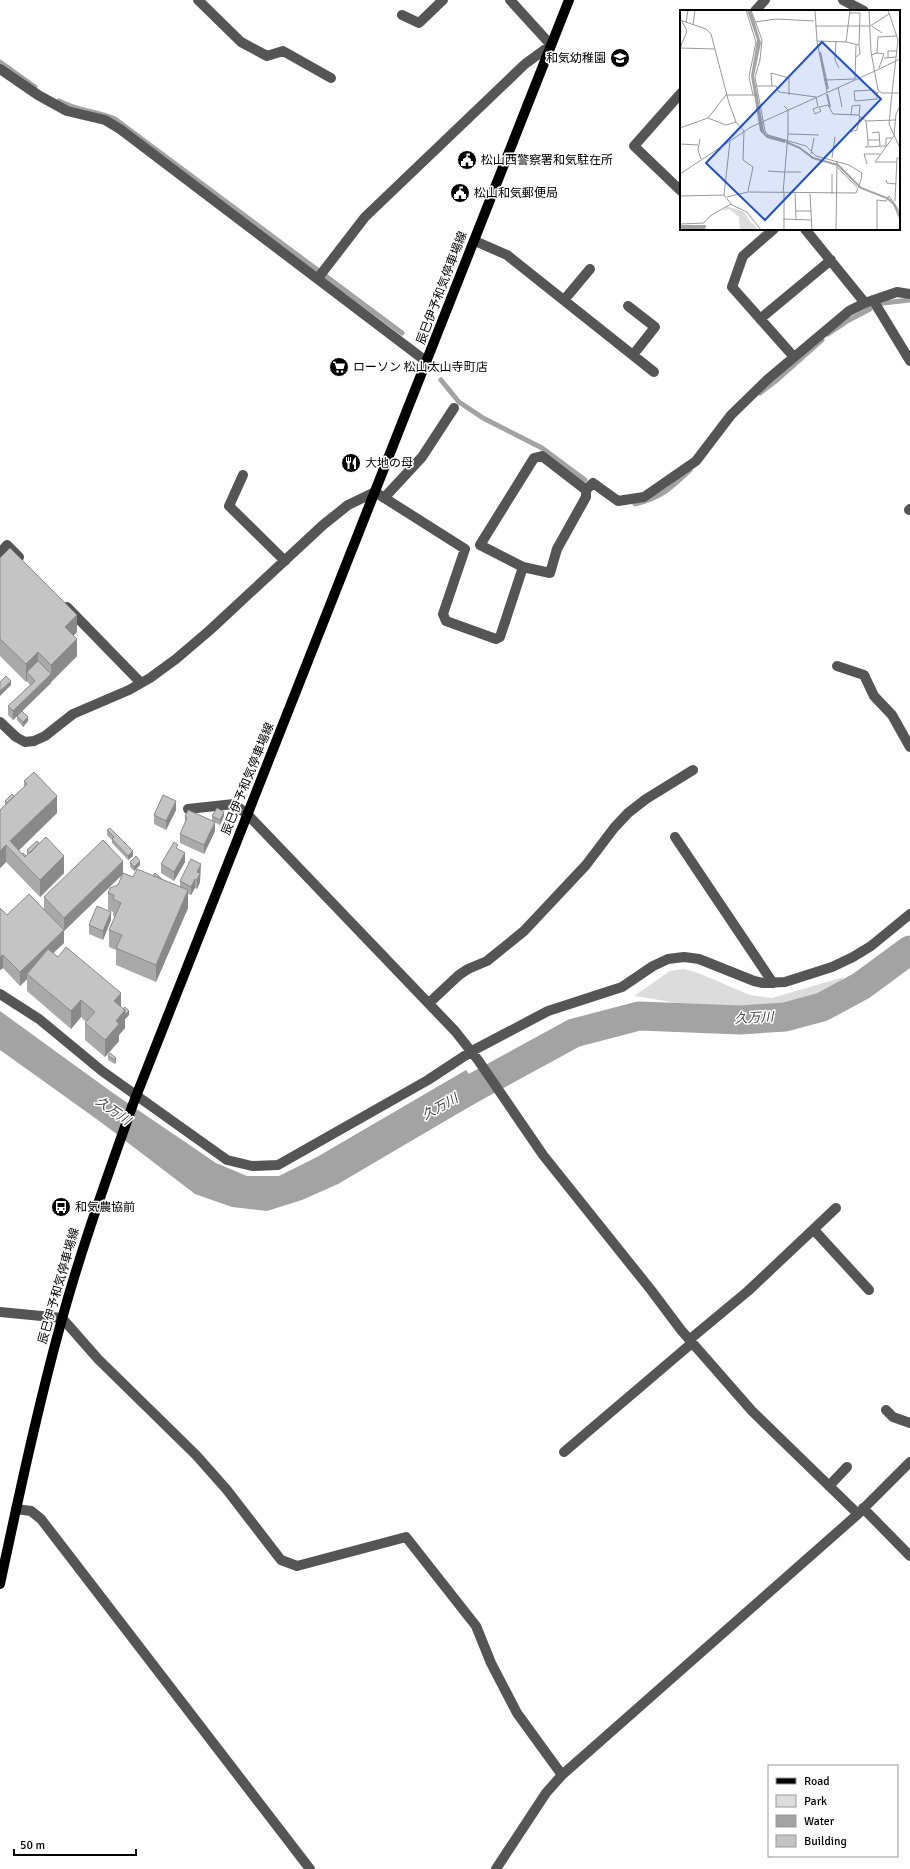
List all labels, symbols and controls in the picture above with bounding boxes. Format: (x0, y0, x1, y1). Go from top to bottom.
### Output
inset map (680, 10, 900, 230)
school or university icon: 和気幼稚園 (609, 47, 631, 69)
place label: 和気幼稚園 (546, 51, 606, 66)
public building icon: 松山西警察署和気駐在所 (456, 149, 478, 171)
place label: 松山西警察署和気駐在所 (481, 153, 613, 168)
public building icon: 松山和気郵便局 (449, 182, 471, 204)
place label: 松山和気郵便局 (474, 186, 558, 201)
street label: 辰巳伊予和気停車場線 (413, 229, 471, 347)
supermarket icon: ローソン 松山太山寺町店 (328, 356, 350, 378)
place label: ローソン 松山太山寺町店 (353, 360, 488, 375)
restaurant icon: 大地の母 (340, 452, 362, 474)
place label: 大地の母 (365, 456, 413, 471)
street label: 辰巳伊予和気停車場線 (219, 721, 277, 837)
water label: 久万川 (734, 1009, 776, 1027)
water label: 久万川 (419, 1090, 463, 1123)
water label: 久万川 (92, 1093, 135, 1130)
bus stop icon: 和気農協前 (50, 1196, 72, 1218)
place label: 和気農協前 (75, 1200, 135, 1215)
street label: 辰巳伊予和気停車場線 (35, 1226, 83, 1346)
legend (768, 1765, 898, 1857)
text: Road (804, 1774, 830, 1789)
text: Park (804, 1794, 827, 1809)
text: Water (804, 1814, 835, 1829)
scale bar (14, 1831, 136, 1857)
text: Building (804, 1834, 847, 1849)
text: 50 m (20, 1838, 45, 1853)

